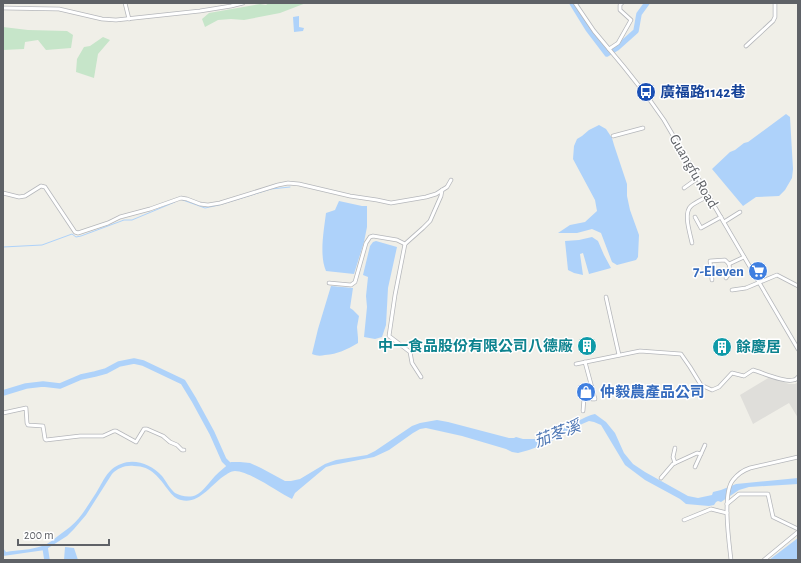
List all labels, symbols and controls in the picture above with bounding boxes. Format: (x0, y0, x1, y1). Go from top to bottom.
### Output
bus stop icon: 廣福路1142巷 (635, 81, 657, 103)
place label: 廣福路1142巷 (660, 84, 745, 100)
street label: Guangfu Road (666, 132, 721, 211)
supermarket icon: 7-Eleven (747, 260, 769, 282)
place label: 7-Eleven (693, 264, 744, 279)
building icon: 中一食品股份有限公司八德廠 (576, 335, 598, 357)
building icon: 餘慶居 (711, 336, 733, 358)
place label: 中一食品股份有限公司八德廠 (378, 337, 573, 354)
place label: 餘慶居 (736, 338, 781, 355)
shop icon: 仲毅農產品公司 (575, 381, 597, 403)
place label: 仲毅農產品公司 (600, 383, 705, 400)
water label: 茄苳溪 (532, 416, 584, 450)
scale bar (18, 521, 109, 547)
text: 200 m (24, 529, 54, 541)

